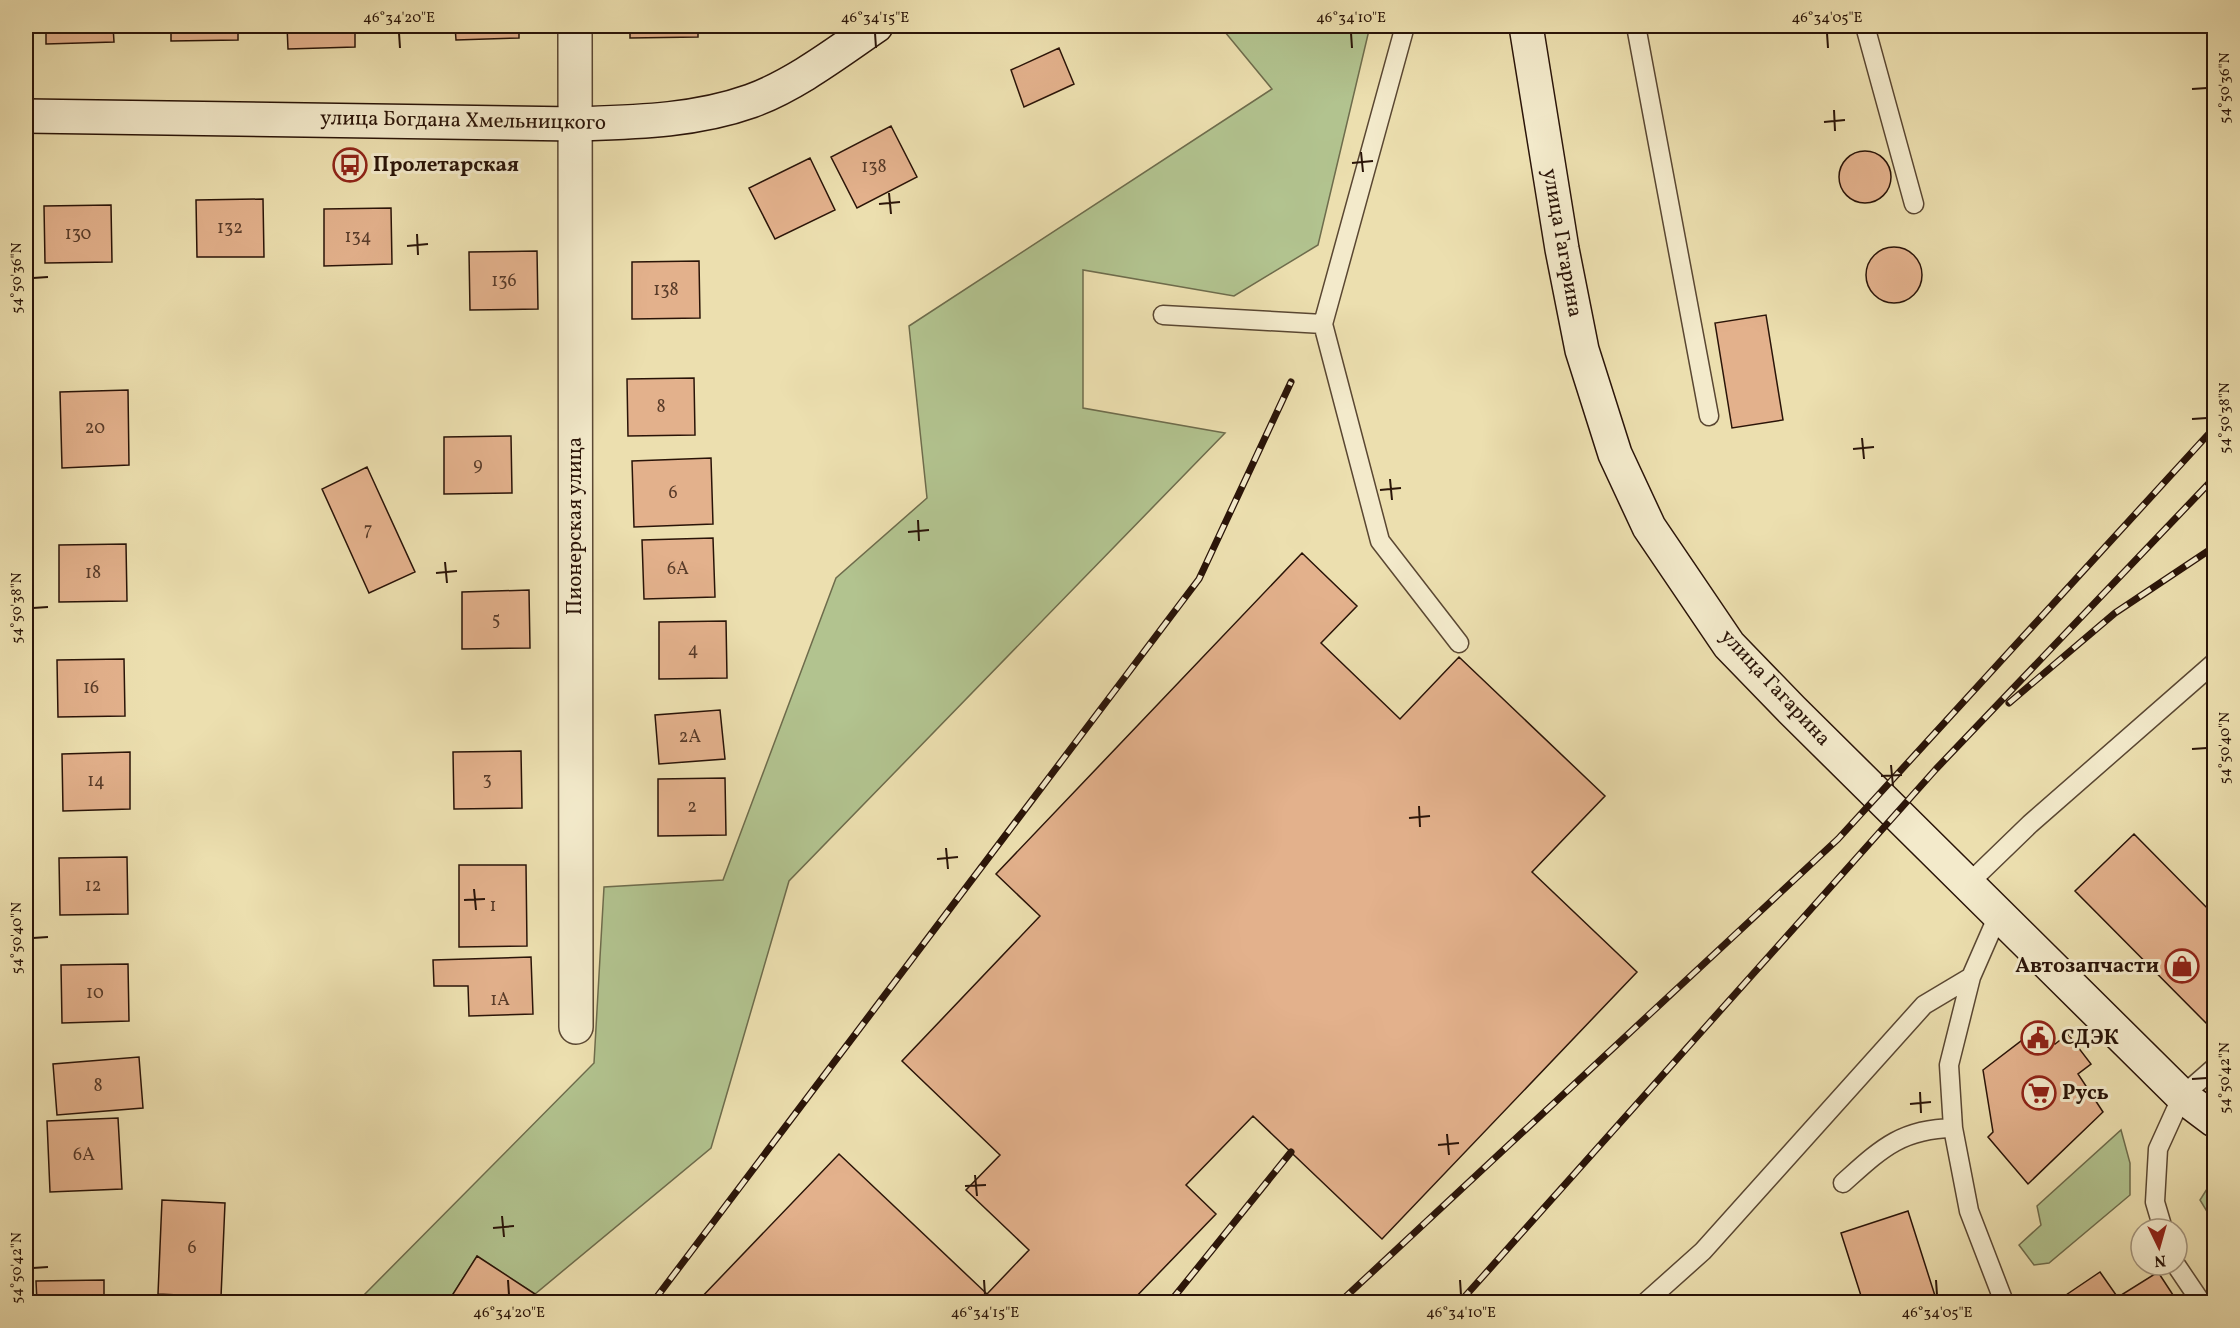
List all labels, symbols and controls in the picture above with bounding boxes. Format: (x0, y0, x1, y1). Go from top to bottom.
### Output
text: 46°34'20"E (363, 8, 435, 29)
text: 46°34'15"E (841, 8, 909, 29)
text: 46°34'10"E (1316, 8, 1386, 29)
text: 46°34'05"E (1791, 8, 1863, 29)
text: 54°50'36"N (2215, 52, 2236, 124)
street label: улица Богдана Хмельницкого (320, 104, 606, 138)
bus stop icon: Пролетарская (332, 147, 368, 183)
place label: Пролетарская (373, 151, 519, 180)
house number: 138 (861, 155, 887, 180)
street label: улица Гагарина (1535, 166, 1589, 320)
house number: 132 (217, 216, 243, 241)
house number: 130 (65, 222, 92, 247)
house number: 134 (345, 225, 371, 250)
text: 54°50'36"N (7, 242, 28, 314)
house number: 136 (491, 269, 517, 294)
house number: 138 (653, 278, 679, 303)
text: 54°50'38"N (2215, 382, 2236, 454)
house number: 8 (656, 395, 666, 420)
house number: 20 (85, 416, 105, 441)
street label: Пионерская улица (561, 437, 590, 615)
house number: 9 (473, 453, 483, 478)
house number: 6 (668, 481, 678, 506)
house number: 7 (364, 518, 372, 543)
house number: 6А (667, 557, 689, 582)
house number: 18 (85, 561, 101, 586)
text: 54°50'38"N (7, 572, 28, 644)
house number: 5 (492, 608, 500, 633)
street label: улица Гагарина (1713, 623, 1837, 753)
house number: 4 (688, 638, 698, 663)
house number: 16 (83, 676, 99, 701)
text: 54°50'40"N (2215, 712, 2236, 784)
house number: 2А (679, 725, 701, 750)
house number: 3 (482, 768, 492, 793)
house number: 14 (87, 769, 105, 794)
house number: 2 (687, 795, 697, 820)
house number: 12 (85, 874, 101, 899)
house number: 1 (490, 894, 496, 919)
text: 54°50'40"N (7, 902, 28, 974)
shop icon: Автозапчасти (2164, 948, 2200, 984)
place label: Автозапчасти (2015, 952, 2159, 981)
house number: 10 (86, 981, 104, 1006)
house number: 1А (490, 988, 510, 1013)
public building icon: СДЭК (2020, 1020, 2056, 1056)
place label: СДЭК (2061, 1024, 2119, 1053)
text: 54°50'42"N (2215, 1042, 2236, 1114)
house number: 8 (93, 1074, 103, 1099)
supermarket icon: Русь (2021, 1075, 2057, 1111)
place label: Русь (2062, 1079, 2109, 1108)
house number: 6А (73, 1143, 95, 1168)
north arrow (2129, 1217, 2189, 1277)
text: 54°50'42"N (7, 1232, 28, 1304)
house number: 6 (187, 1236, 197, 1261)
text: N (2153, 1248, 2167, 1271)
text: 46°34'20"E (473, 1303, 545, 1324)
text: 46°34'15"E (951, 1303, 1019, 1324)
text: 46°34'10"E (1426, 1303, 1496, 1324)
text: 46°34'05"E (1901, 1303, 1973, 1324)

